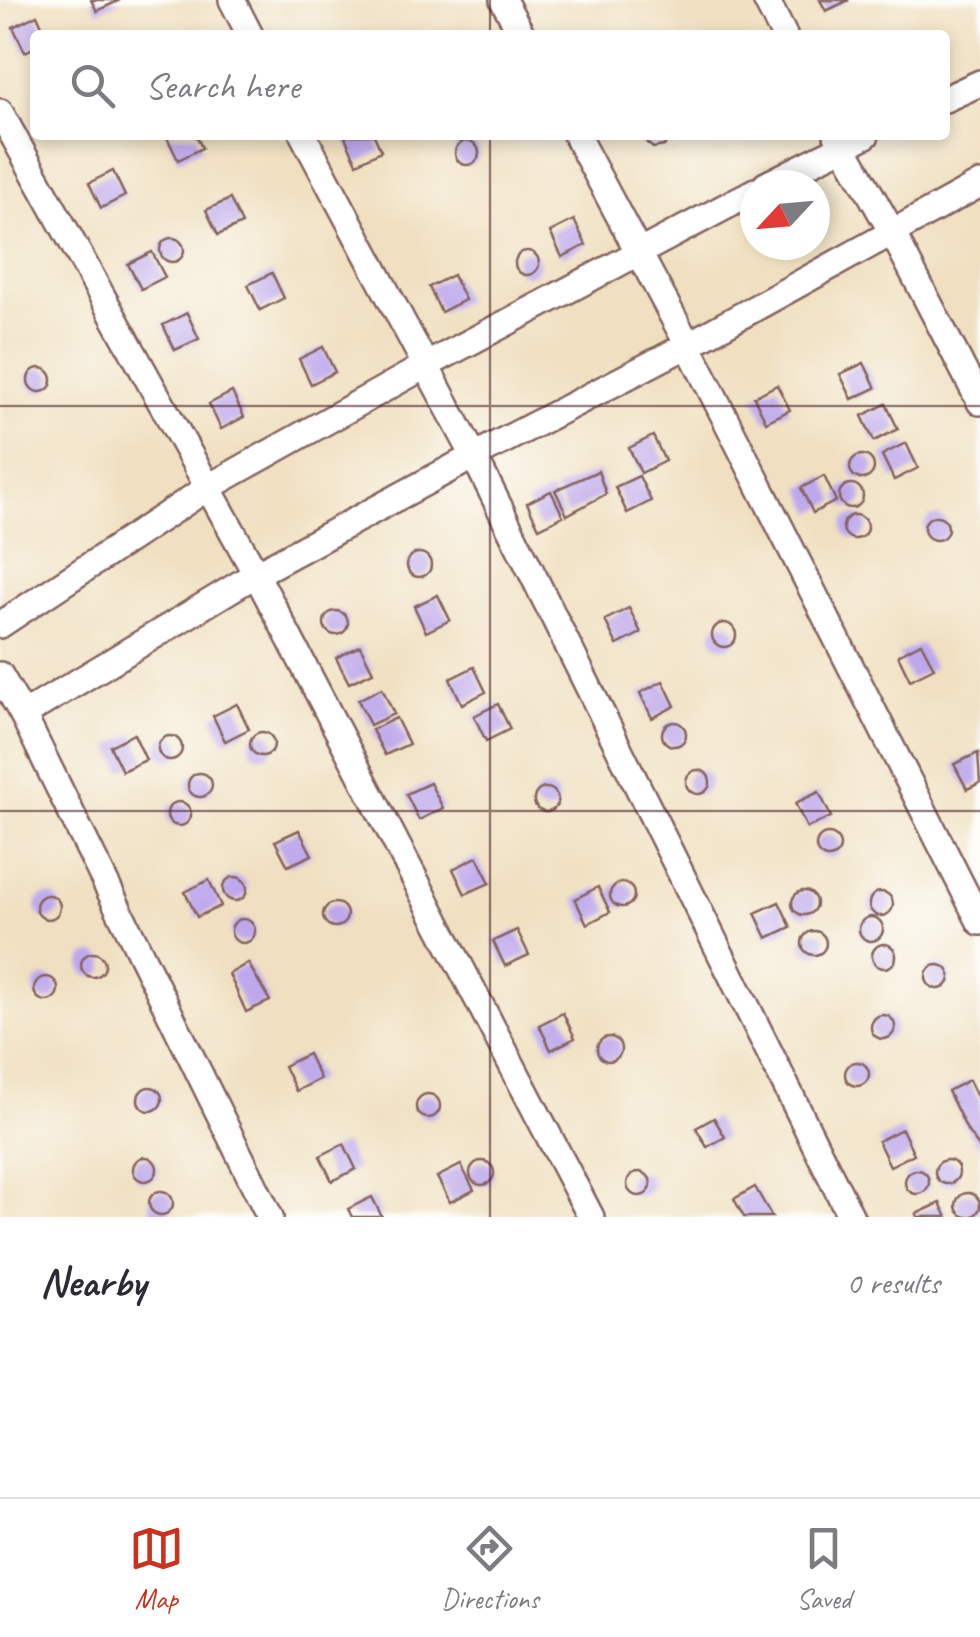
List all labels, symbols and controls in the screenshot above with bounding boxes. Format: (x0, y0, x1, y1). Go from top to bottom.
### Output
search box (30, 30, 950, 140)
icon: search (65, 58, 120, 113)
text: Search here (145, 62, 300, 109)
north arrow (740, 170, 830, 260)
text: Nearby (40, 1256, 146, 1309)
text: 0 results (846, 1262, 940, 1303)
tab: Map (129, 1521, 184, 1616)
tab: Directions (441, 1521, 539, 1616)
tab: Saved (796, 1521, 851, 1616)

